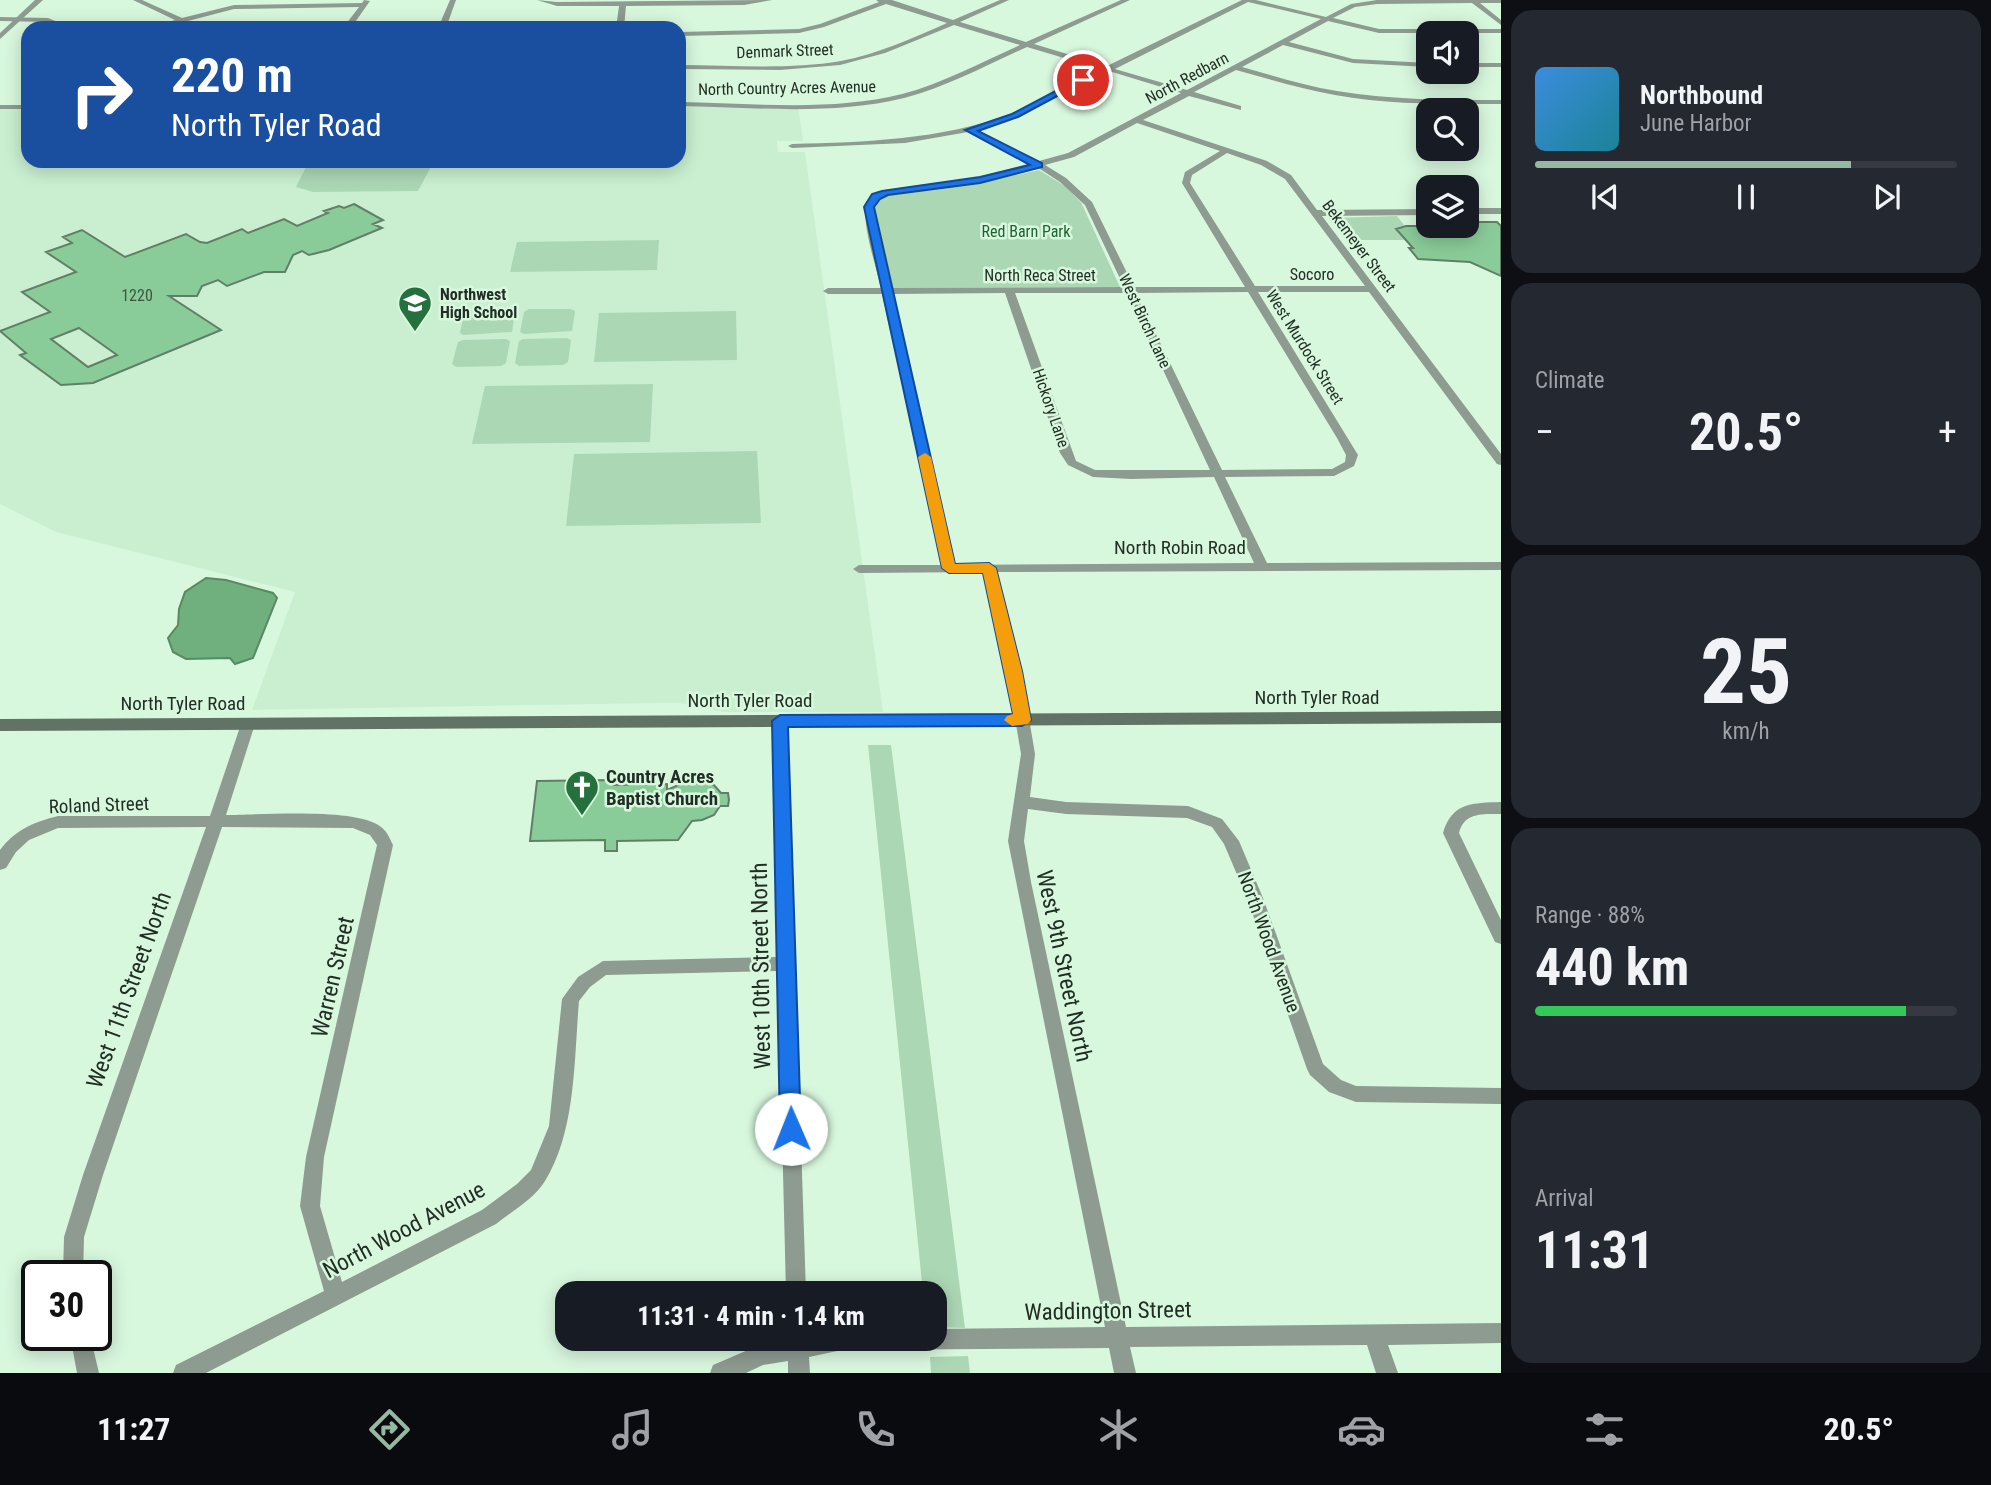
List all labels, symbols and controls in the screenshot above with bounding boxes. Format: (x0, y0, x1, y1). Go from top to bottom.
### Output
map controls (1416, 21, 1479, 238)
button: sound (1416, 21, 1479, 84)
street label: Denmark Street (736, 40, 834, 62)
text: 220 m (171, 47, 293, 104)
street label: North Redbarn (1142, 48, 1232, 108)
icon: right (56, 49, 147, 140)
pin (1053, 50, 1113, 110)
icon: arrive (1064, 61, 1102, 99)
street label: North Country Acres Avenue (698, 77, 876, 99)
text: Northbound (1640, 80, 1763, 110)
button: search (1416, 98, 1479, 161)
text: North Tyler Road (171, 106, 382, 144)
text: June Harbor (1640, 110, 1752, 137)
button: layers (1416, 175, 1479, 238)
icon: previous (1586, 178, 1624, 216)
icon: pause (1727, 178, 1765, 216)
icon: next (1868, 178, 1906, 216)
street label: Bekemeyer Street (1318, 196, 1400, 296)
park label: Red Barn Park (982, 222, 1071, 241)
street label: Socoro (1290, 265, 1334, 284)
street label: North Reca Street (984, 266, 1096, 285)
street label: West Birch Lane (1115, 271, 1175, 371)
school or university icon: Northwest High School (396, 284, 434, 333)
place label: Northwest High School (440, 285, 517, 322)
house number: 1220 (121, 286, 153, 305)
street label: West Murdock Street (1262, 286, 1348, 408)
street label: Hickory Lane (1029, 366, 1073, 450)
text: Climate (1535, 367, 1605, 394)
text: 20.5° (1689, 402, 1803, 463)
text: − (1535, 410, 1554, 454)
text: + (1938, 410, 1957, 454)
street label: North Robin Road (1114, 536, 1246, 559)
text: 25 (1700, 619, 1792, 725)
street label: North Tyler Road (1254, 686, 1380, 709)
street label: North Tyler Road (687, 689, 813, 712)
street label: North Tyler Road (120, 692, 246, 715)
text: km/h (1722, 718, 1770, 745)
place label: Country Acres Baptist Church (606, 765, 718, 810)
church icon: Country Acres Baptist Church (563, 768, 601, 817)
street label: Roland Street (48, 792, 150, 818)
street label: West 10th Street North (746, 862, 776, 1070)
street label: West 9th Street North (1030, 868, 1098, 1064)
street label: North Wood Avenue (1233, 868, 1305, 1016)
street label: West 11th Street North (81, 888, 177, 1092)
text: Range · 88% (1535, 902, 1645, 929)
street label: Warren Street (306, 914, 360, 1040)
text: 440 km (1535, 937, 1689, 998)
position arrow (754, 1092, 828, 1166)
street label: North Wood Avenue (318, 1176, 490, 1284)
text: Arrival (1535, 1185, 1594, 1212)
text: 11:31 (1535, 1220, 1654, 1281)
speed limit sign: 30 (21, 1260, 112, 1351)
street label: Waddington Street (1024, 1296, 1192, 1326)
text: 11:31 · 4 min · 1.4 km (637, 1301, 865, 1331)
icon: directions (365, 1405, 414, 1454)
icon: music (608, 1405, 657, 1454)
icon: phone (851, 1405, 900, 1454)
icon: climate (1094, 1405, 1143, 1454)
icon: car (1337, 1405, 1386, 1454)
icon: filters (1580, 1405, 1629, 1454)
text: 11:27 (97, 1410, 171, 1448)
text: 20.5° (1824, 1410, 1894, 1448)

